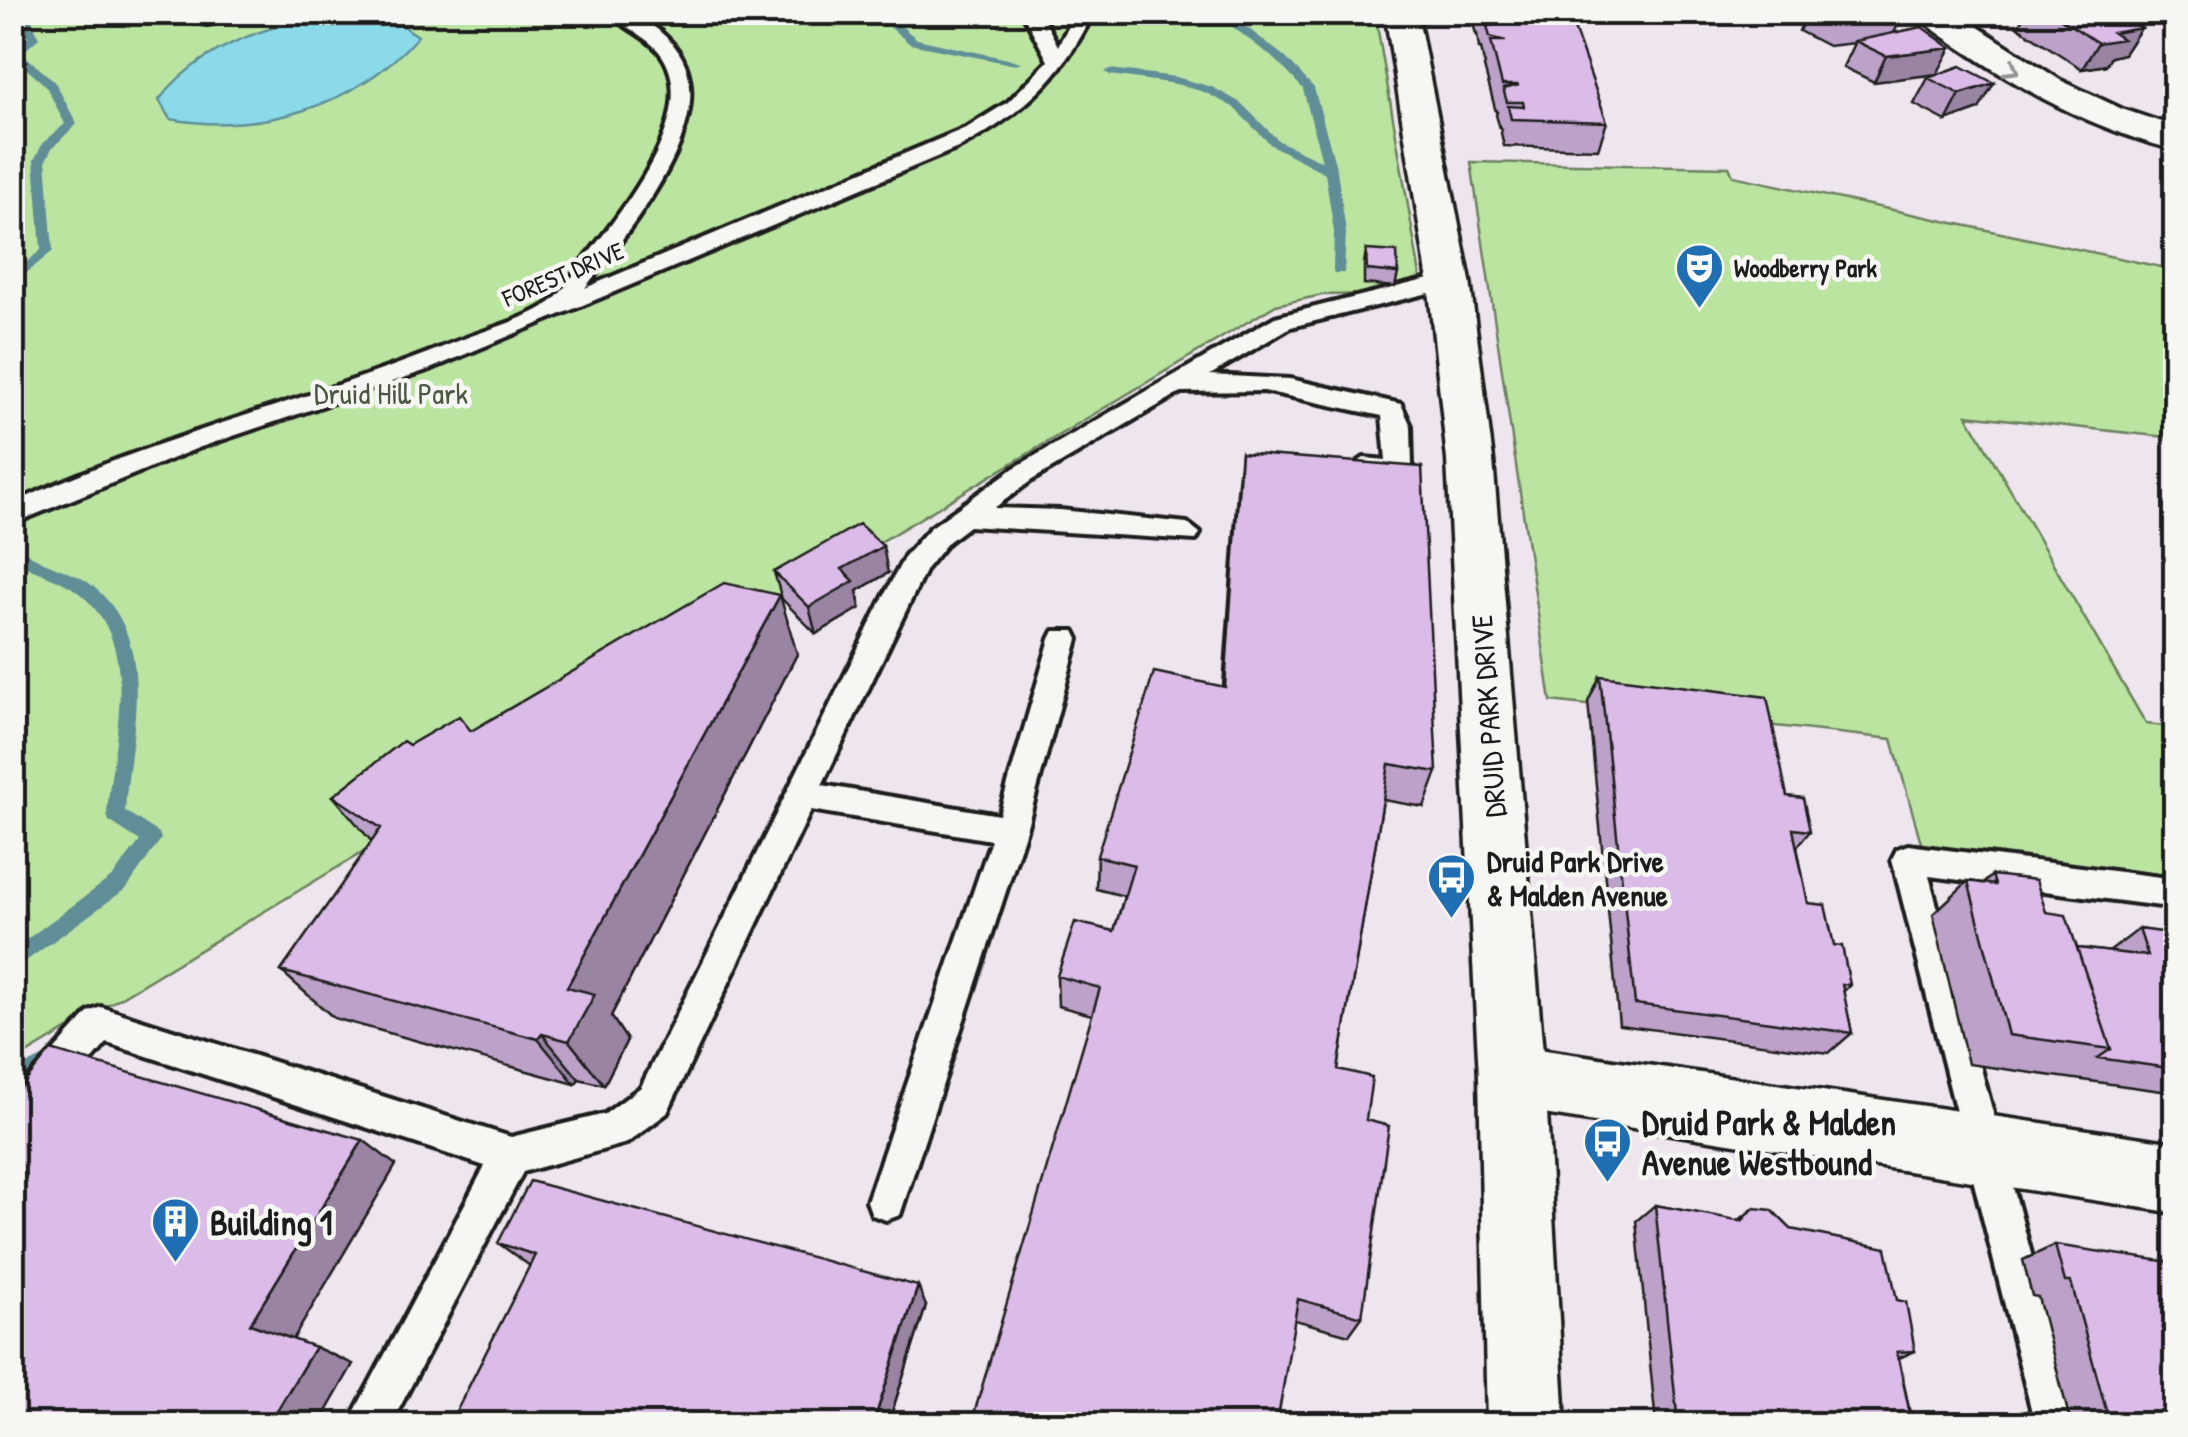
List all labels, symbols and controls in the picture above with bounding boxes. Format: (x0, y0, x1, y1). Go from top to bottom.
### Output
one-way arrow (2001, 57, 2019, 76)
street label: FOREST DRIVE (496, 233, 629, 315)
theatre icon: Woodberry Park (1673, 242, 1725, 310)
place label: Woodberry Park (1734, 251, 1878, 286)
park label: Druid Hill Park (314, 373, 468, 413)
street label: DRUID PARK DRIVE (1461, 613, 1515, 819)
place label: Druid Park Drive & Malden Avenue (1487, 841, 1668, 915)
bus stop icon: Druid Park Drive & Malden Avenue (1426, 852, 1478, 920)
place label: Druid Park & Malden Avenue Westbound (1642, 1099, 1896, 1186)
bus stop icon: Druid Park & Malden Avenue Westbound (1581, 1116, 1633, 1184)
building icon: Building 1 (149, 1196, 201, 1264)
place label: Building 1 (210, 1199, 333, 1247)

